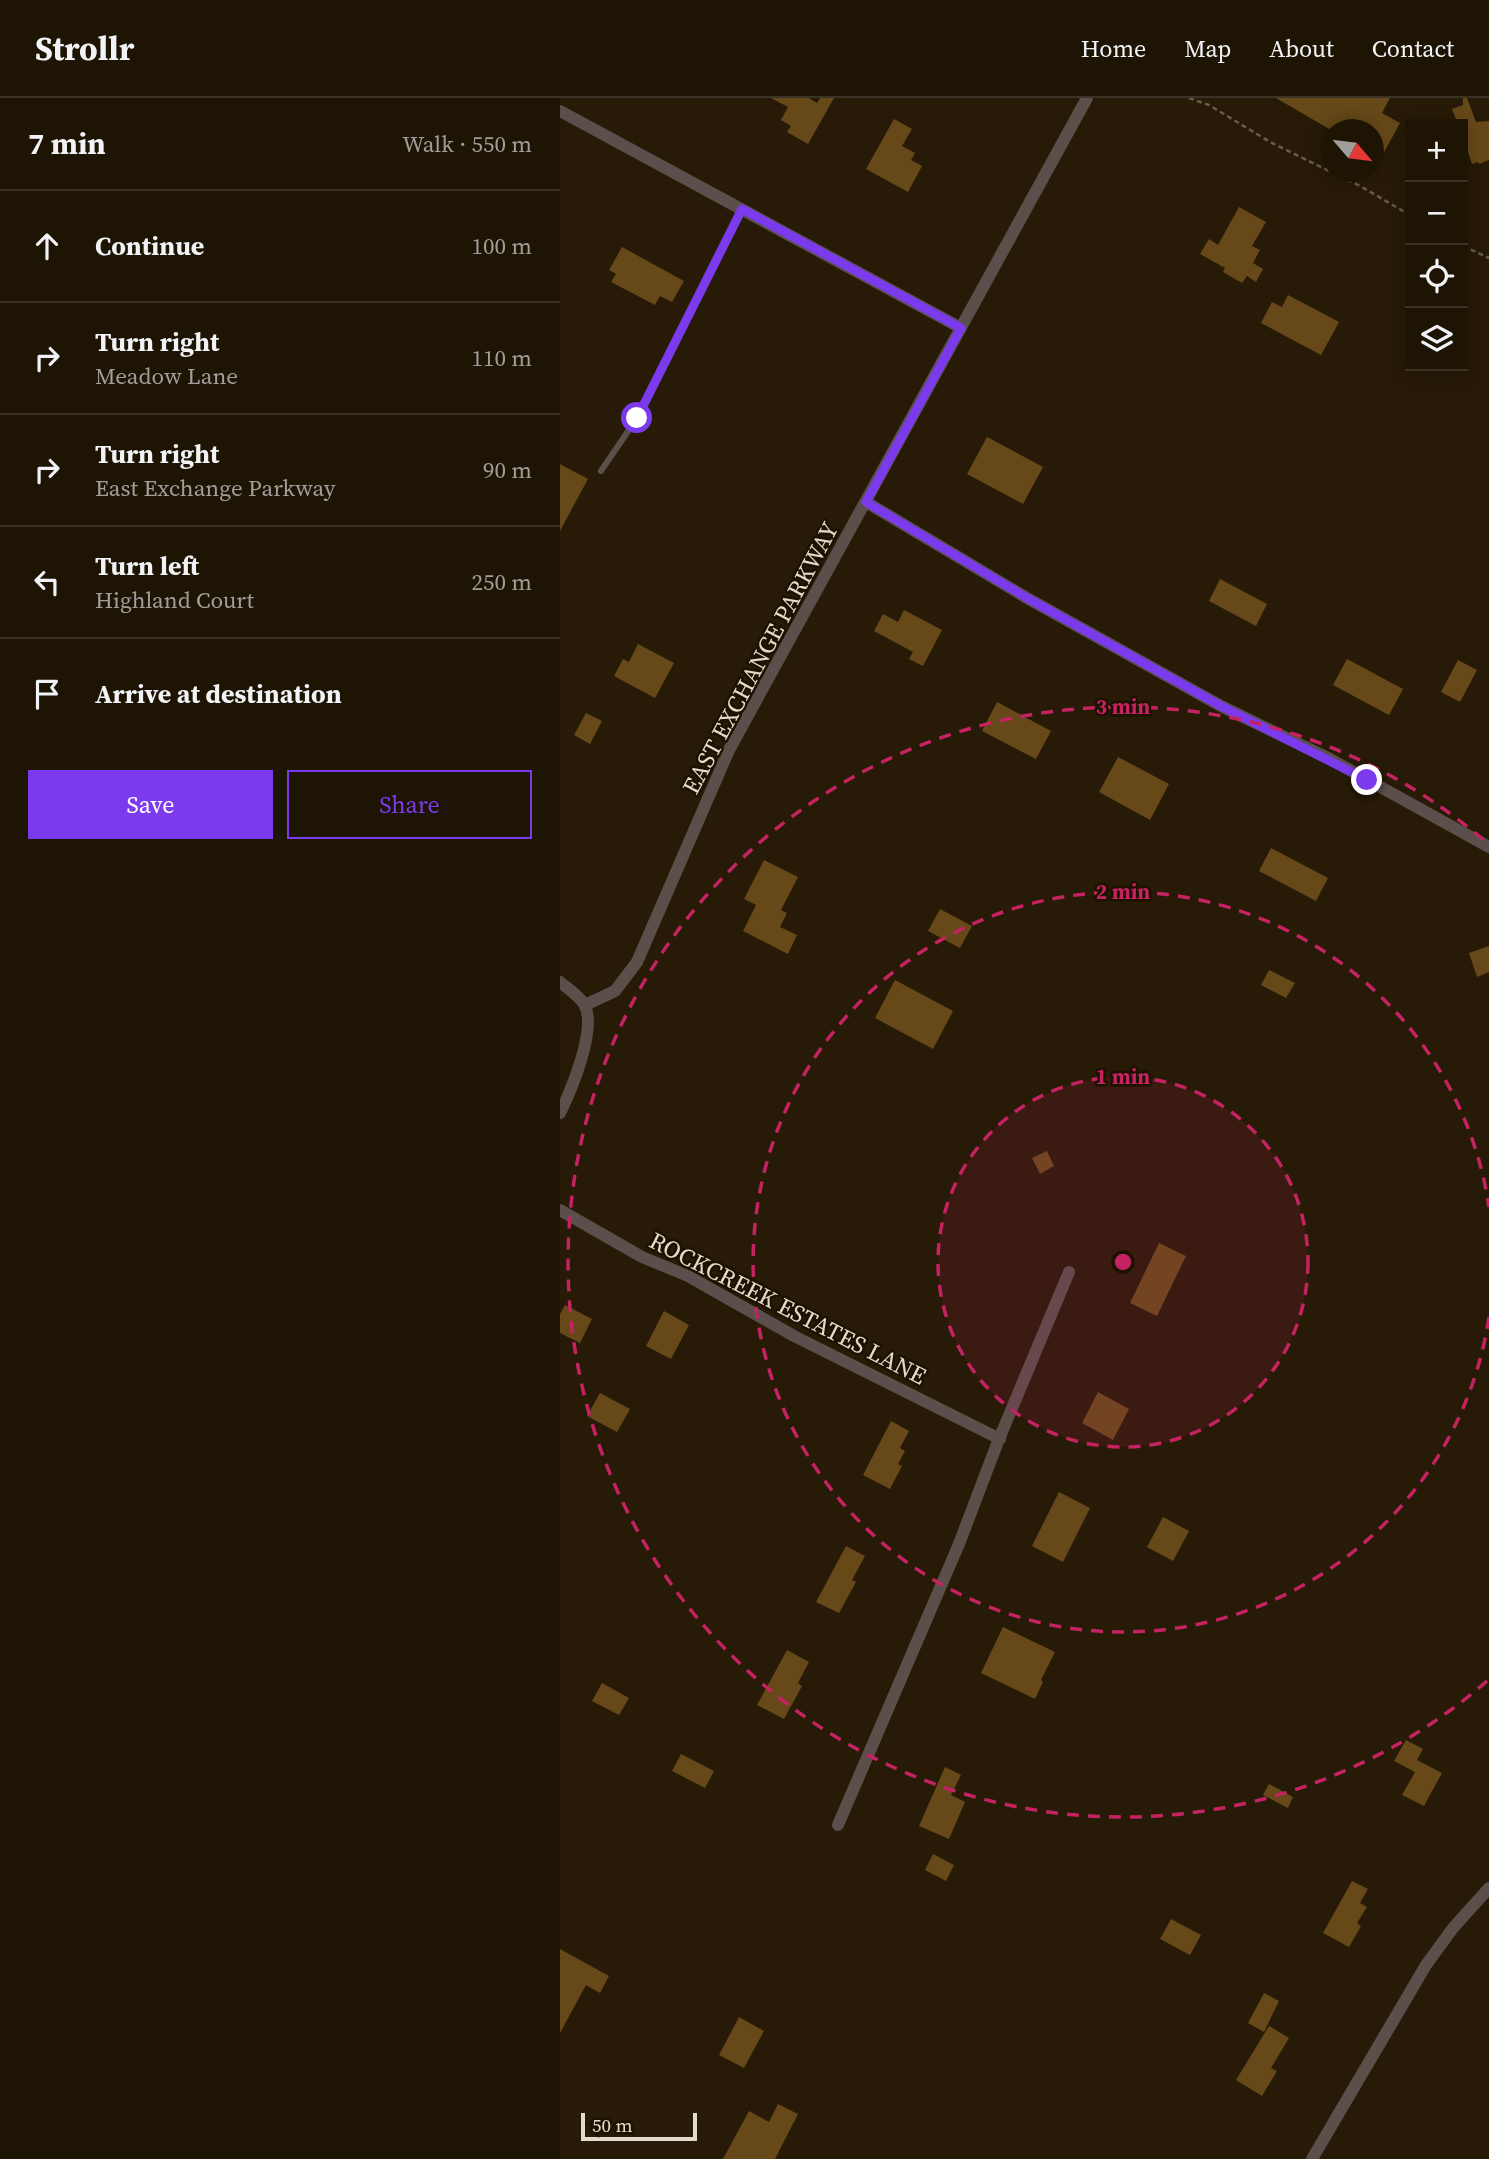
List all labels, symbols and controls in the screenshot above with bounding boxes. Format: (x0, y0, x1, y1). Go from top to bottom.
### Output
text: Strollr (35, 26, 134, 71)
text: Home (1081, 32, 1146, 65)
text: Map (1184, 32, 1231, 65)
text: About (1269, 32, 1334, 65)
text: Contact (1372, 32, 1454, 65)
north arrow (1321, 119, 1384, 182)
map controls (1405, 119, 1468, 371)
button: + (1405, 119, 1468, 182)
text: 7 min (28, 123, 106, 164)
text: Walk · 550 m (402, 128, 532, 160)
button: − (1405, 182, 1468, 245)
icon: ahead (28, 227, 66, 265)
text: Continue (95, 228, 204, 264)
text: 100 m (471, 230, 532, 262)
button: locate (1405, 245, 1468, 308)
button: layers (1405, 308, 1468, 371)
text: Turn right (95, 324, 219, 360)
icon: right (28, 339, 66, 377)
text: 110 m (471, 342, 532, 374)
text: Meadow Lane (95, 360, 238, 392)
route start (621, 402, 652, 433)
text: Turn right (95, 436, 219, 472)
icon: right (28, 451, 66, 489)
text: 90 m (483, 454, 532, 486)
text: East Exchange Parkway (95, 472, 336, 504)
street label: EAST EXCHANGE PARKWAY (674, 516, 846, 800)
text: Turn left (95, 548, 199, 584)
icon: left (28, 563, 66, 601)
text: 250 m (471, 566, 532, 598)
text: Highland Court (95, 584, 254, 616)
icon: arrive (28, 675, 66, 713)
text: Arrive at destination (95, 676, 342, 712)
text: 3 min (1096, 692, 1150, 721)
route end (1351, 764, 1382, 795)
button: Save (28, 770, 273, 839)
button: Share (287, 770, 532, 839)
text: 2 min (1096, 877, 1150, 906)
text: 1 min (1096, 1062, 1150, 1091)
street label: ROCKCREEK ESTATES LANE (644, 1224, 932, 1392)
centre of rings (1111, 1250, 1135, 1274)
scale bar (581, 2110, 696, 2142)
text: 50 m (592, 2112, 633, 2138)

